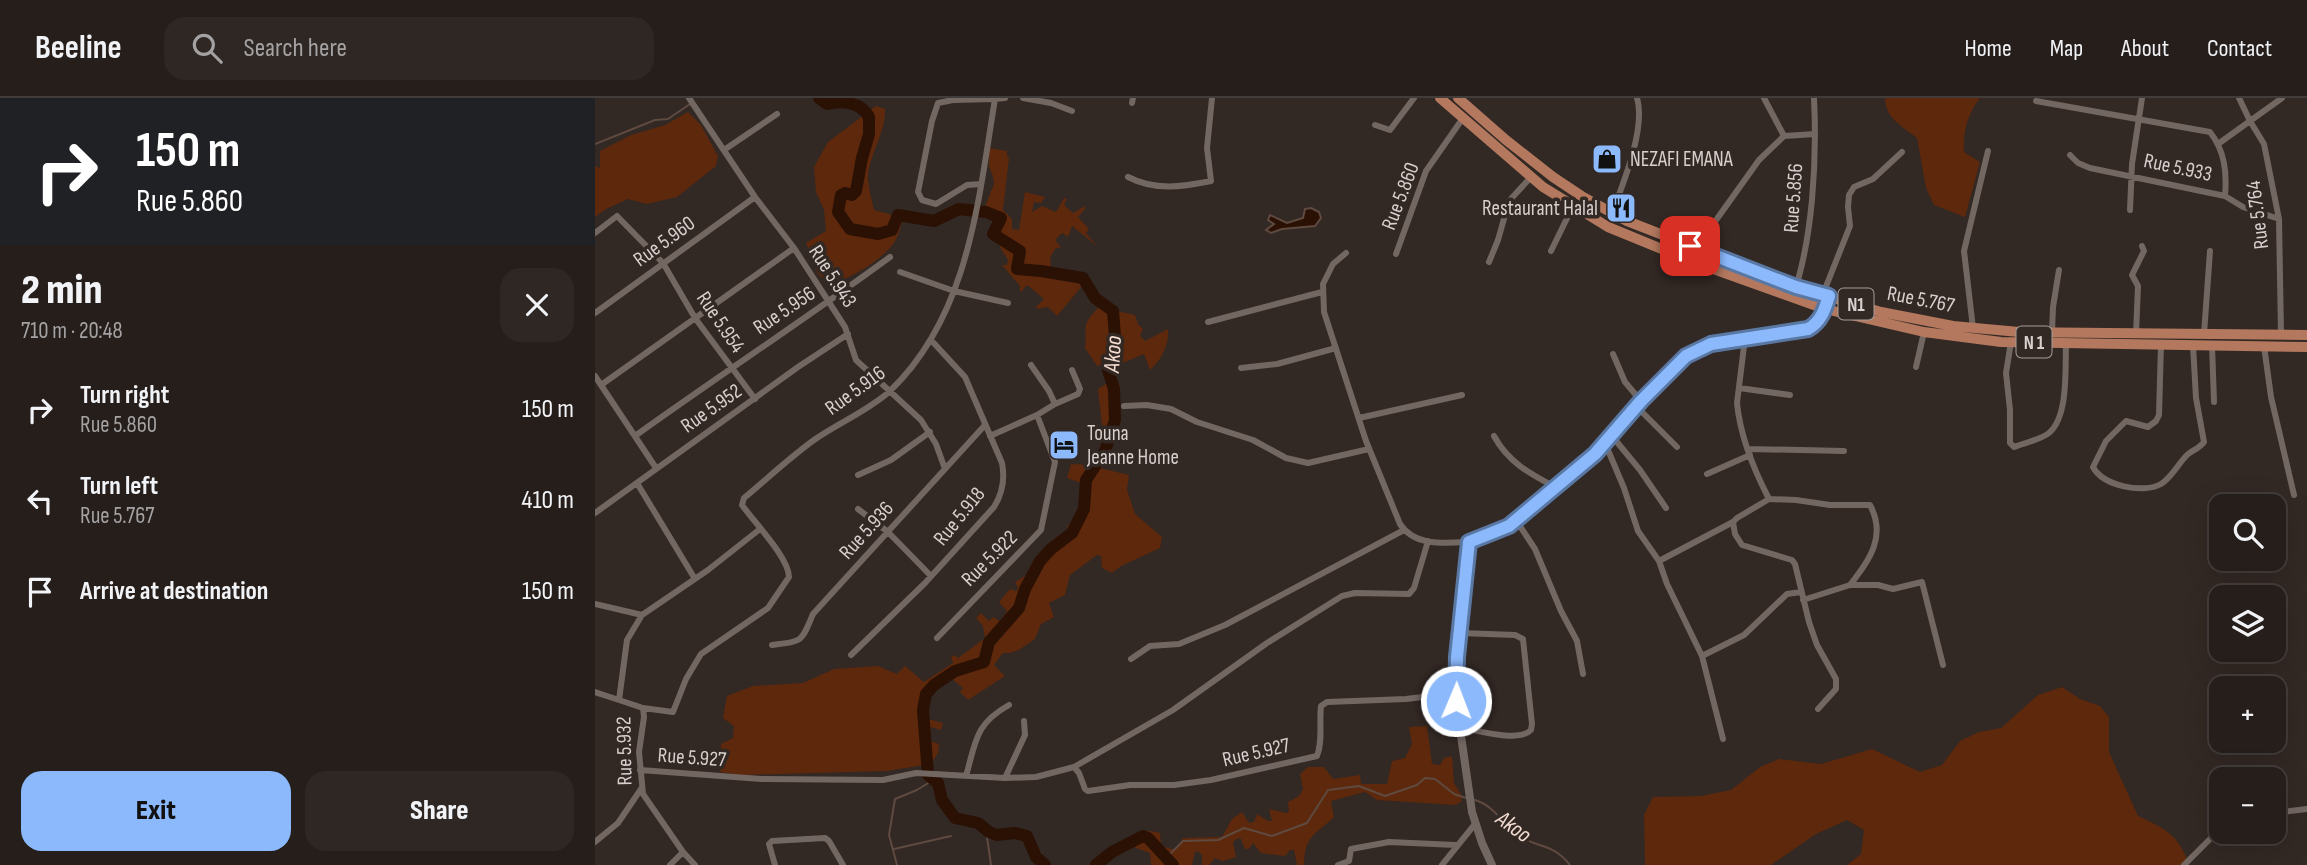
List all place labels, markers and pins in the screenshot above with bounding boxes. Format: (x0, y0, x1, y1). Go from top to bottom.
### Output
shop icon: NEZAFI EMANA (1590, 142, 1624, 176)
place label: NEZAFI EMANA (1630, 147, 1734, 172)
restaurant icon: Restaurant Halal (1604, 191, 1638, 225)
place label: Restaurant Halal (1482, 196, 1598, 221)
pin (1660, 216, 1720, 276)
place label: Touna Jeanne Home (1086, 421, 1179, 470)
hotel icon: Touna Jeanne Home (1047, 428, 1081, 462)

